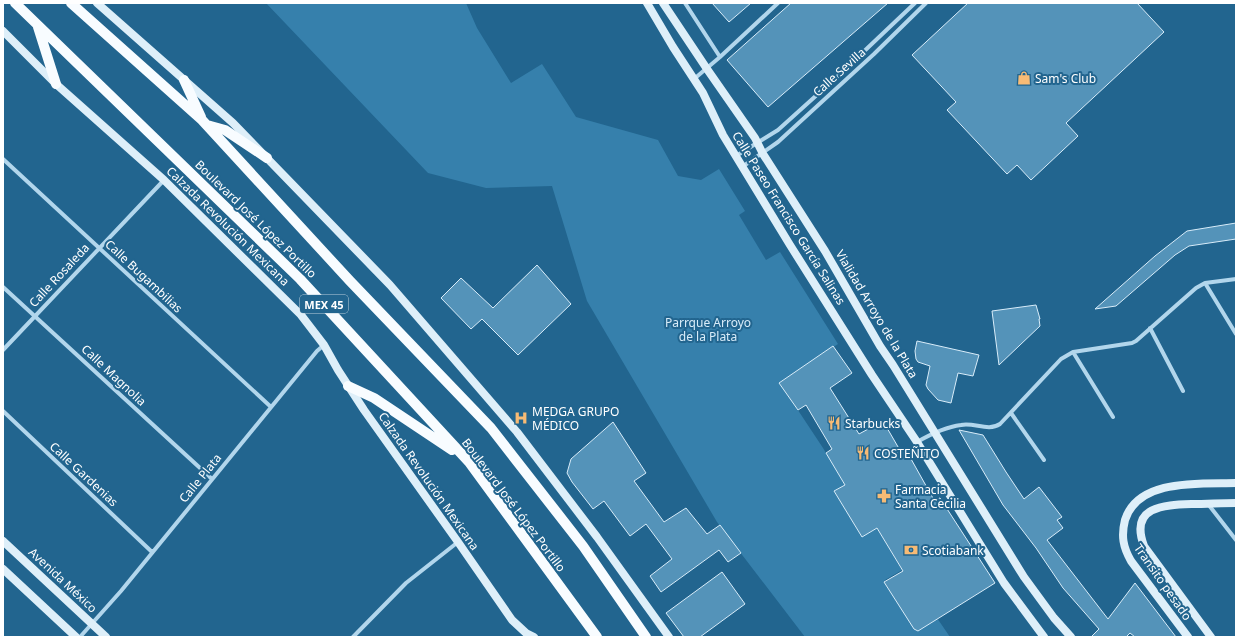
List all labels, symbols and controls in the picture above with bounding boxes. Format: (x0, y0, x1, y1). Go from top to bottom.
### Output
street label: Calle Sevilla (809, 44, 869, 100)
shop icon: Sam's Club (1016, 70, 1032, 86)
place label: Sam's Club (1035, 70, 1096, 87)
street label: Calle Paseo Francisco García Salinas (728, 128, 850, 308)
street label: Boulevard José López Portillo (191, 156, 321, 282)
street label: Calzada Revolución Mexicana (163, 163, 293, 289)
street label: Calle Bugambilias (102, 236, 187, 317)
street label: Calle Rosaleda (25, 239, 93, 311)
street label: Vialidad Arroyo de la Plata (832, 247, 922, 381)
road number: MEX 45 (300, 295, 348, 313)
park label: Parrque Arroyo de la Plata (665, 314, 751, 345)
street label: Calle Magnolia (78, 340, 150, 410)
place label: MEDGA GRUPO MÉDICO (532, 403, 619, 434)
street label: Calzada Revolución Mexicana (375, 409, 483, 553)
hospital icon: MEDGA GRUPO MÉDICO (513, 410, 529, 426)
restaurant icon: Starbucks (826, 415, 842, 431)
place label: Starbucks (845, 415, 901, 432)
street label: Boulevard José López Portillo (458, 435, 570, 575)
street label: Calle Gardenias (46, 438, 122, 510)
restaurant icon: COSTEÑITO (855, 445, 871, 461)
place label: COSTEÑITO (874, 445, 940, 462)
street label: Calle Plata (175, 450, 225, 506)
place label: Farmacia Santa Cecilia (895, 481, 966, 512)
pharmacy icon: Farmacia Santa Cecilia (876, 488, 892, 504)
street label: Transito pesado (1130, 540, 1196, 624)
bank icon: Scotiabank (903, 542, 919, 558)
place label: Scotiabank (922, 542, 984, 559)
street label: Avenida México (25, 544, 101, 616)

